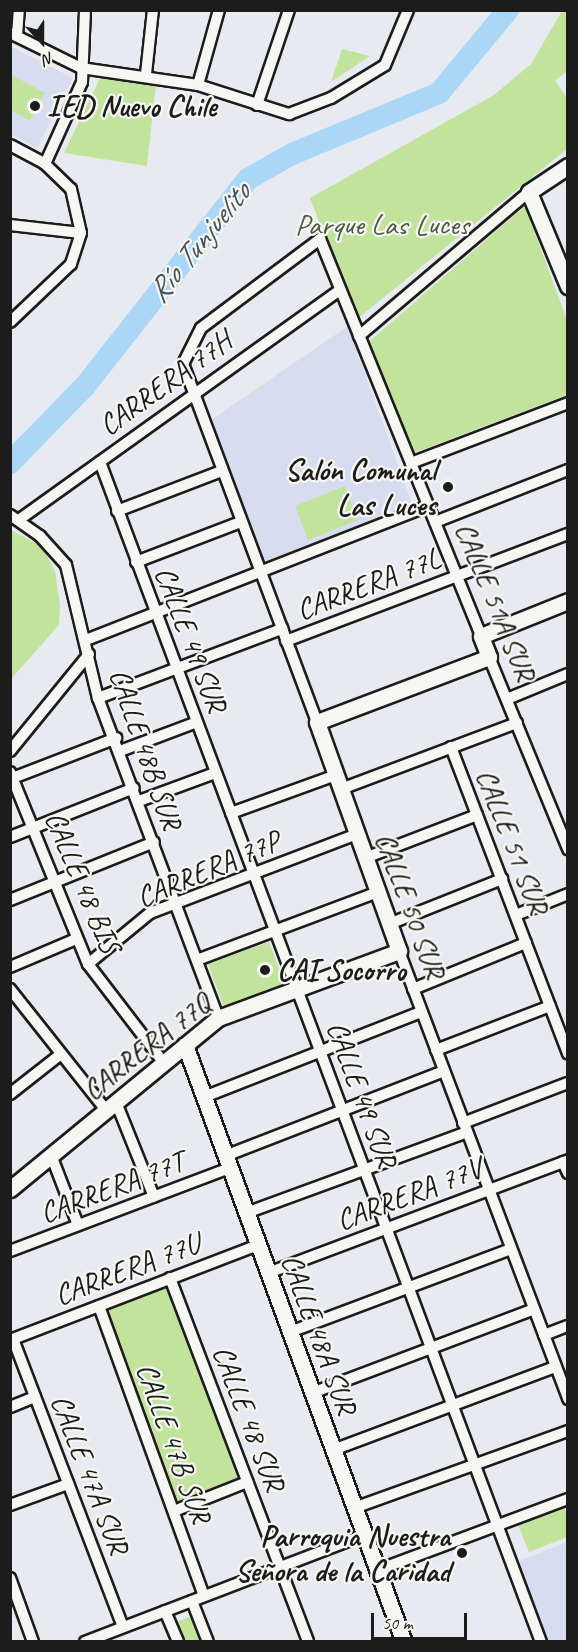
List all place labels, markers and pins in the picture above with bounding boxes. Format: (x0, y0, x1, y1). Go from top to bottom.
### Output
place label: IED Nuevo Chile (47, 88, 218, 124)
marker: IED Nuevo Chile (28, 99, 42, 113)
place label: Salón Comunal Las Luces (286, 452, 436, 522)
marker: Salón Comunal Las Luces (441, 480, 455, 494)
place label: CAI Socorro (277, 952, 405, 988)
marker: CAI Socorro (258, 963, 272, 977)
place label: Parroquia Nuestra Señora de la Caridad (235, 1518, 450, 1588)
marker: Parroquia Nuestra Señora de la Caridad (455, 1546, 469, 1560)

